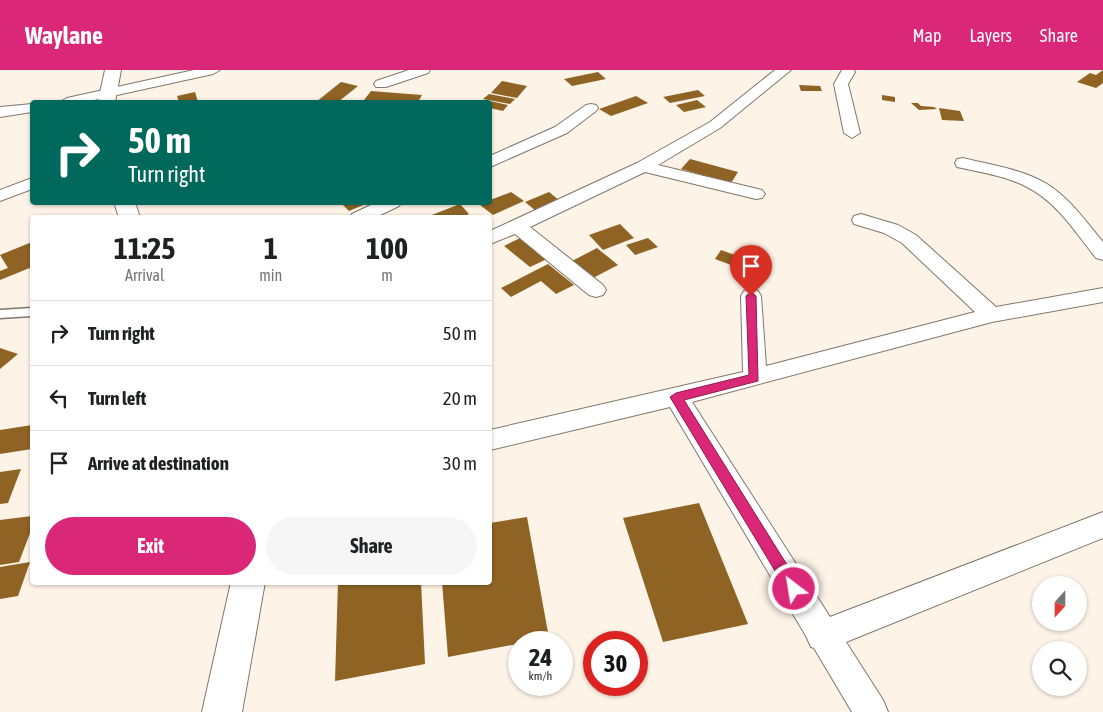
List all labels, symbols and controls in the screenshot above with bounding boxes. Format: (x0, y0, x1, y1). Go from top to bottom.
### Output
text: Waylane (25, 22, 103, 49)
text: Map (912, 25, 941, 46)
text: Layers (969, 25, 1012, 46)
text: Share (1040, 25, 1078, 46)
icon: right (45, 120, 110, 185)
text: 50 m (128, 120, 191, 160)
text: Turn right (128, 161, 205, 187)
text: 11:25 (114, 231, 175, 265)
text: 1 (264, 231, 278, 265)
text: 100 (366, 231, 408, 265)
pin (730, 245, 772, 296)
icon: arrive (737, 252, 765, 280)
text: Arrival (125, 266, 164, 284)
text: min (259, 266, 282, 284)
text: m (381, 266, 393, 284)
icon: right (45, 319, 73, 347)
text: Turn right (88, 322, 155, 344)
text: 50 m (443, 322, 477, 344)
icon: left (45, 384, 73, 412)
text: Turn left (88, 387, 146, 409)
text: 20 m (443, 387, 477, 409)
icon: arrive (45, 449, 73, 477)
text: Arrive at destination (88, 452, 229, 474)
text: 30 m (443, 452, 477, 474)
button: Exit (45, 517, 256, 575)
button: Share (266, 517, 477, 575)
position arrow (767, 562, 819, 614)
north arrow (1032, 576, 1088, 631)
map controls (1032, 576, 1087, 696)
speed limit sign: 30 (583, 631, 648, 696)
button: search (1032, 641, 1087, 696)
text: 24 (529, 643, 552, 671)
text: km/h (529, 669, 552, 683)

